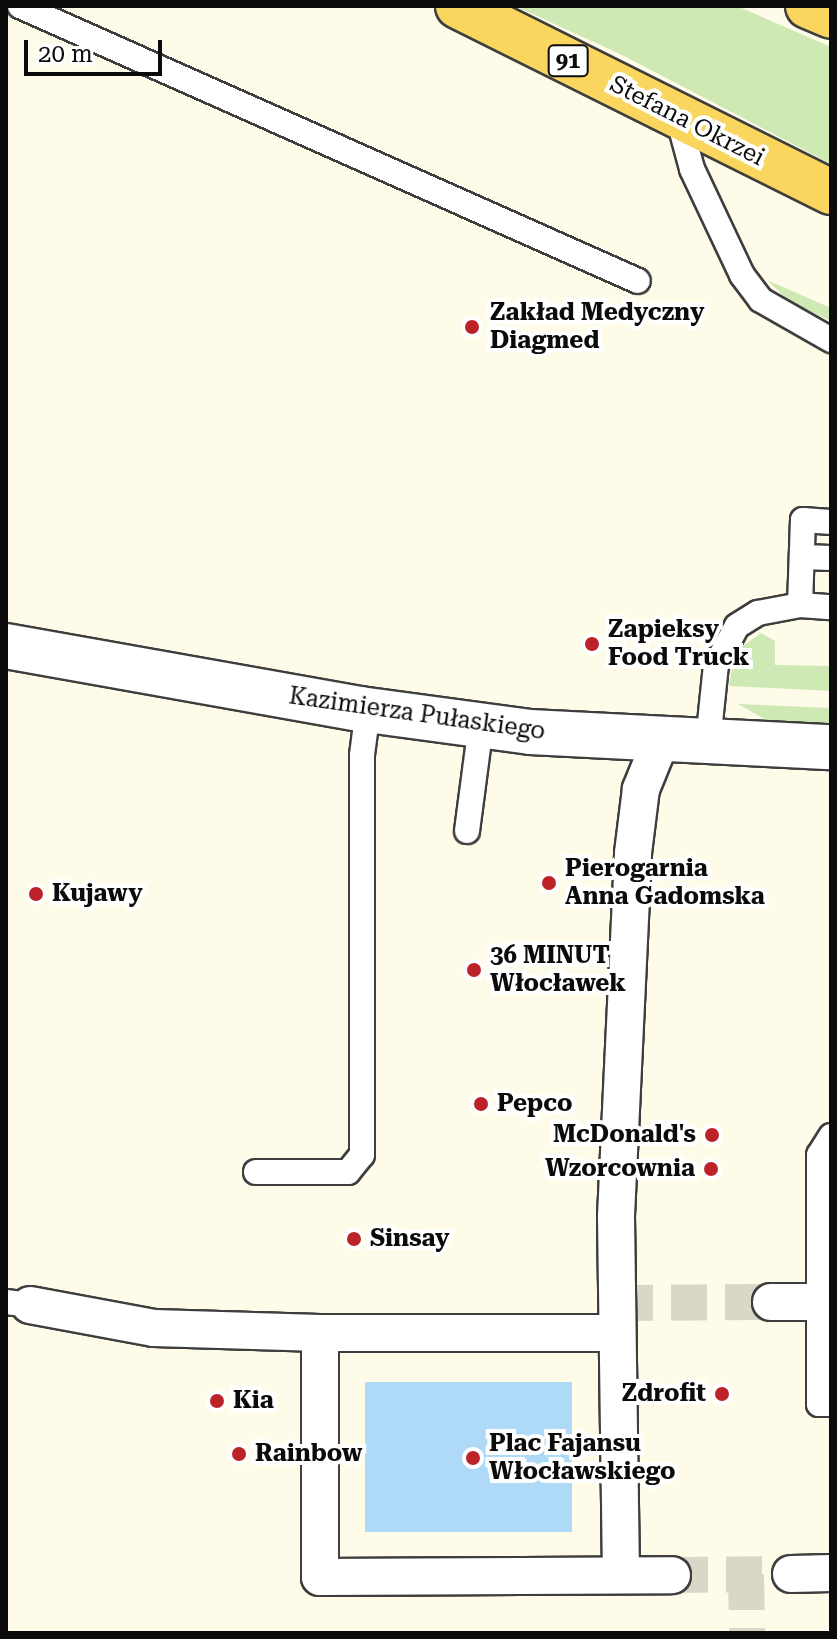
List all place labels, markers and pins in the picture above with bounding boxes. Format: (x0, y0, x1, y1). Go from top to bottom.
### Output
place label: Zakład Medyczny Diagmed (490, 299, 704, 355)
marker: Zakład Medyczny Diagmed (461, 316, 483, 338)
place label: Zapieksy Food Truck (608, 616, 749, 672)
marker: Zapieksy Food Truck (583, 635, 601, 653)
place label: Pierogarnia Anna Gadomska (565, 855, 765, 911)
marker: Pierogarnia Anna Gadomska (540, 874, 558, 892)
place label: Kujawy (52, 880, 143, 908)
marker: Kujawy (27, 885, 45, 903)
place label: 36 MINUT Włocławek (490, 942, 626, 998)
marker: 36 MINUT Włocławek (465, 961, 483, 979)
place label: Pepco (497, 1090, 573, 1118)
marker: Pepco (472, 1095, 490, 1113)
place label: McDonald's (553, 1121, 696, 1149)
marker: McDonald's (703, 1126, 721, 1144)
place label: Wzorcownia (545, 1155, 695, 1183)
marker: Wzorcownia (702, 1160, 720, 1178)
place label: Sinsay (370, 1225, 450, 1253)
marker: Sinsay (345, 1230, 363, 1248)
place label: Zdrofit (622, 1380, 706, 1408)
marker: Zdrofit (713, 1385, 731, 1403)
place label: Kia (233, 1387, 274, 1415)
marker: Kia (208, 1392, 226, 1410)
place label: Plac Fajansu Włocławskiego (489, 1430, 675, 1486)
place label: Rainbow (255, 1440, 362, 1468)
marker: Rainbow (230, 1445, 248, 1463)
marker: Plac Fajansu Włocławskiego (464, 1449, 482, 1467)

